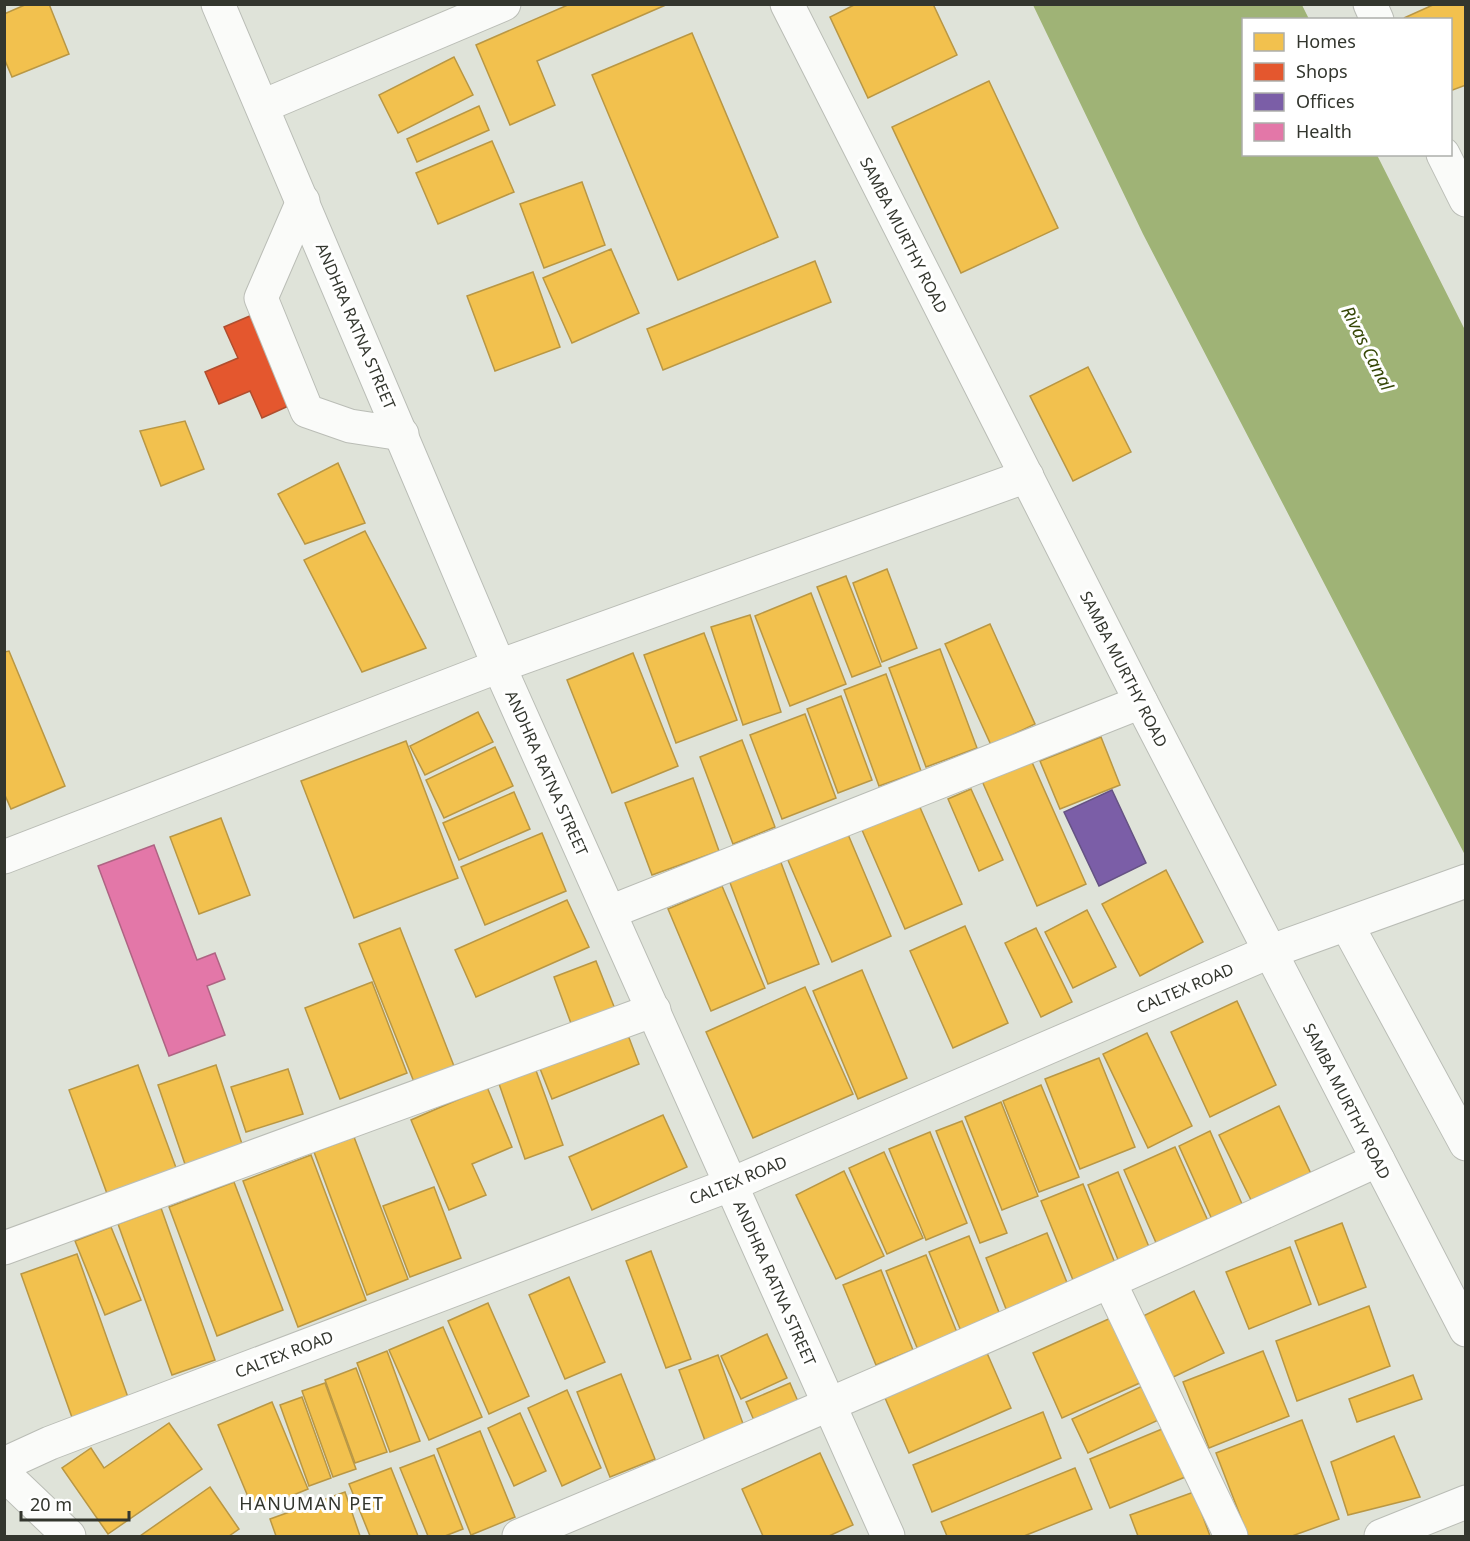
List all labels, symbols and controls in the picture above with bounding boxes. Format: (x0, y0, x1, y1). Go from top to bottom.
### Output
legend (1242, 18, 1452, 156)
text: Homes (1296, 29, 1356, 53)
text: Shops (1296, 59, 1348, 83)
text: Offices (1296, 89, 1355, 113)
text: Health (1296, 119, 1352, 143)
street label: SAMBA MURTHY ROAD (855, 153, 953, 317)
street label: ANDHRA RATNA STREET (311, 239, 401, 413)
water label: Rivas Canal (1336, 302, 1400, 395)
street label: SAMBA MURTHY ROAD (1075, 587, 1173, 751)
street label: ANDHRA RATNA STREET (501, 687, 594, 859)
street label: CALTEX ROAD (1133, 958, 1237, 1018)
street label: SAMBA MURTHY ROAD (1298, 1019, 1396, 1183)
street label: CALTEX ROAD (686, 1150, 790, 1210)
street label: ANDHRA RATNA STREET (729, 1197, 822, 1369)
street label: CALTEX ROAD (232, 1325, 336, 1383)
scale bar (21, 1484, 129, 1522)
district label: HANUMAN PET (239, 1491, 385, 1515)
text: 20 m (30, 1492, 72, 1516)

